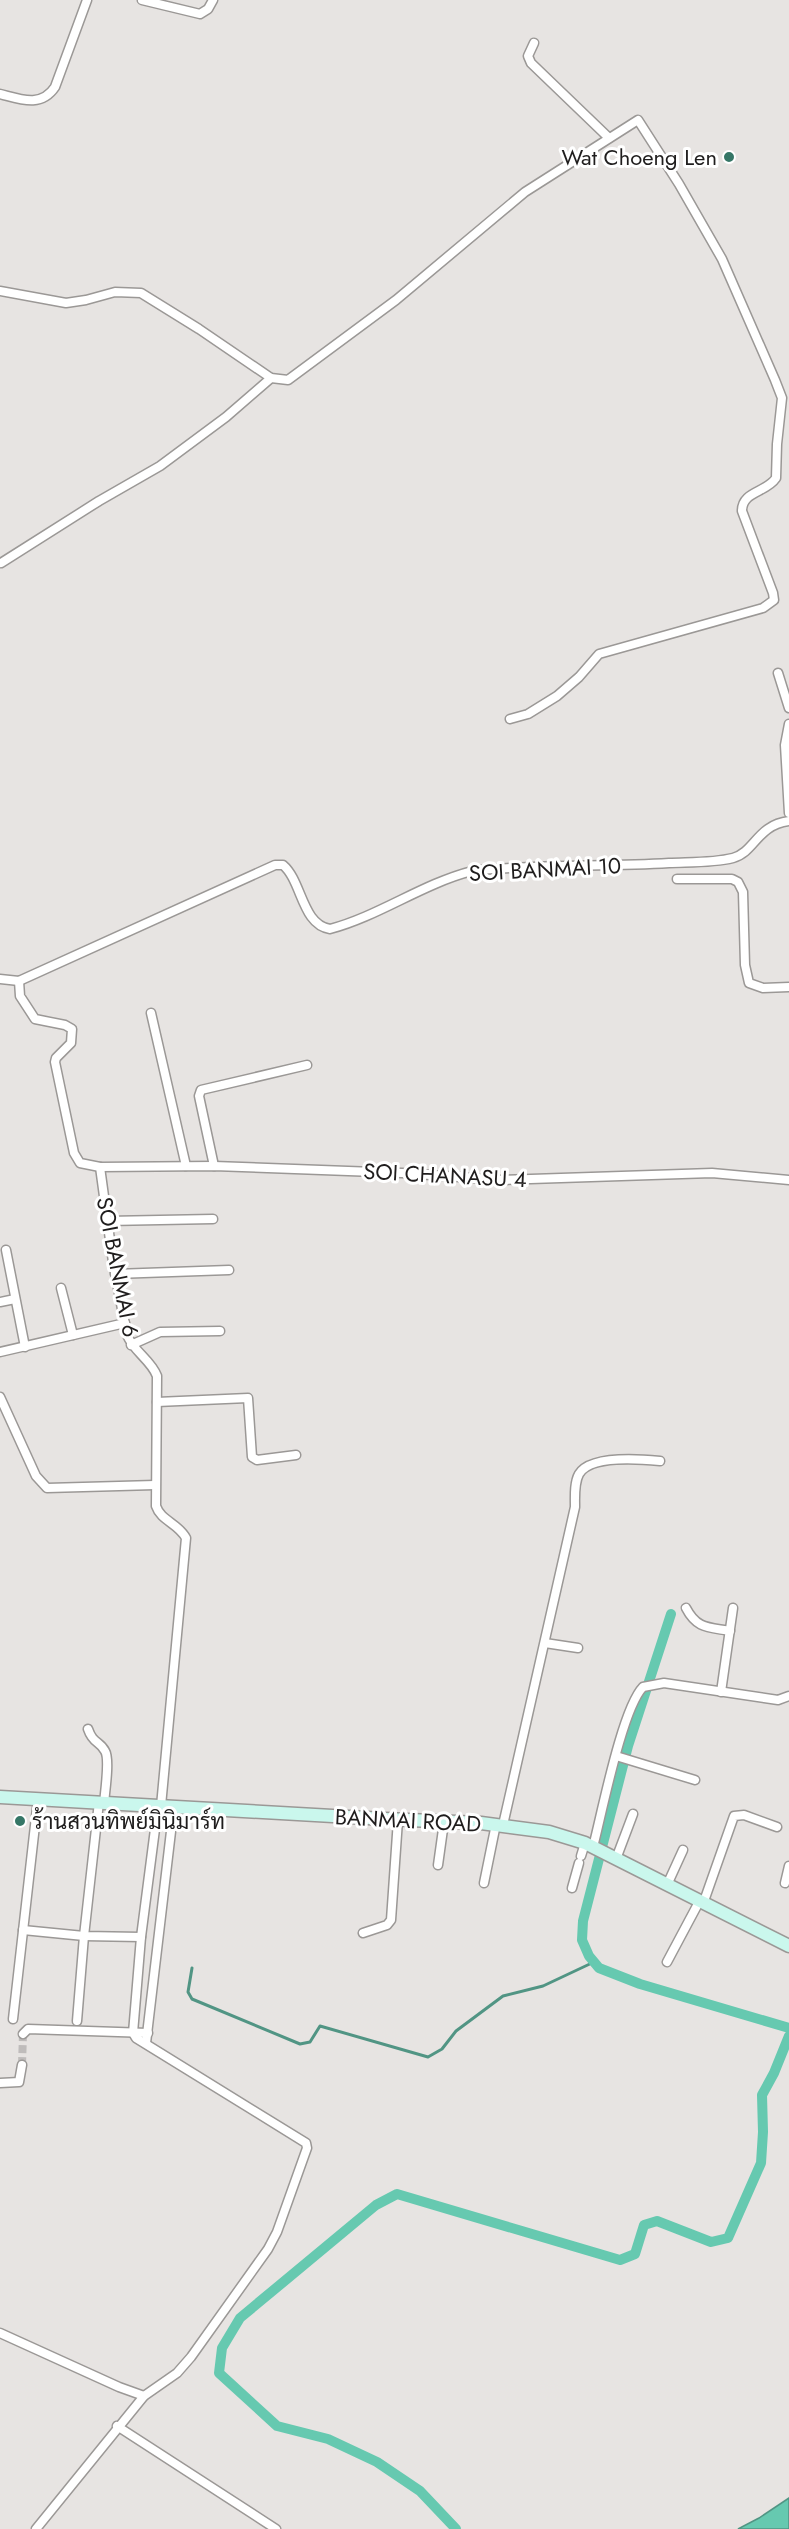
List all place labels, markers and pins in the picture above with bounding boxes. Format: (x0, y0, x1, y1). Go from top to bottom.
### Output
place label: Wat Choeng Len (562, 141, 717, 173)
marker: Wat Choeng Len (722, 150, 736, 164)
place label: ร้านสวนทิพย์มินิมาร์ท (32, 1805, 225, 1837)
marker: ร้านสวนทิพย์มินิมาร์ท (13, 1814, 27, 1828)

